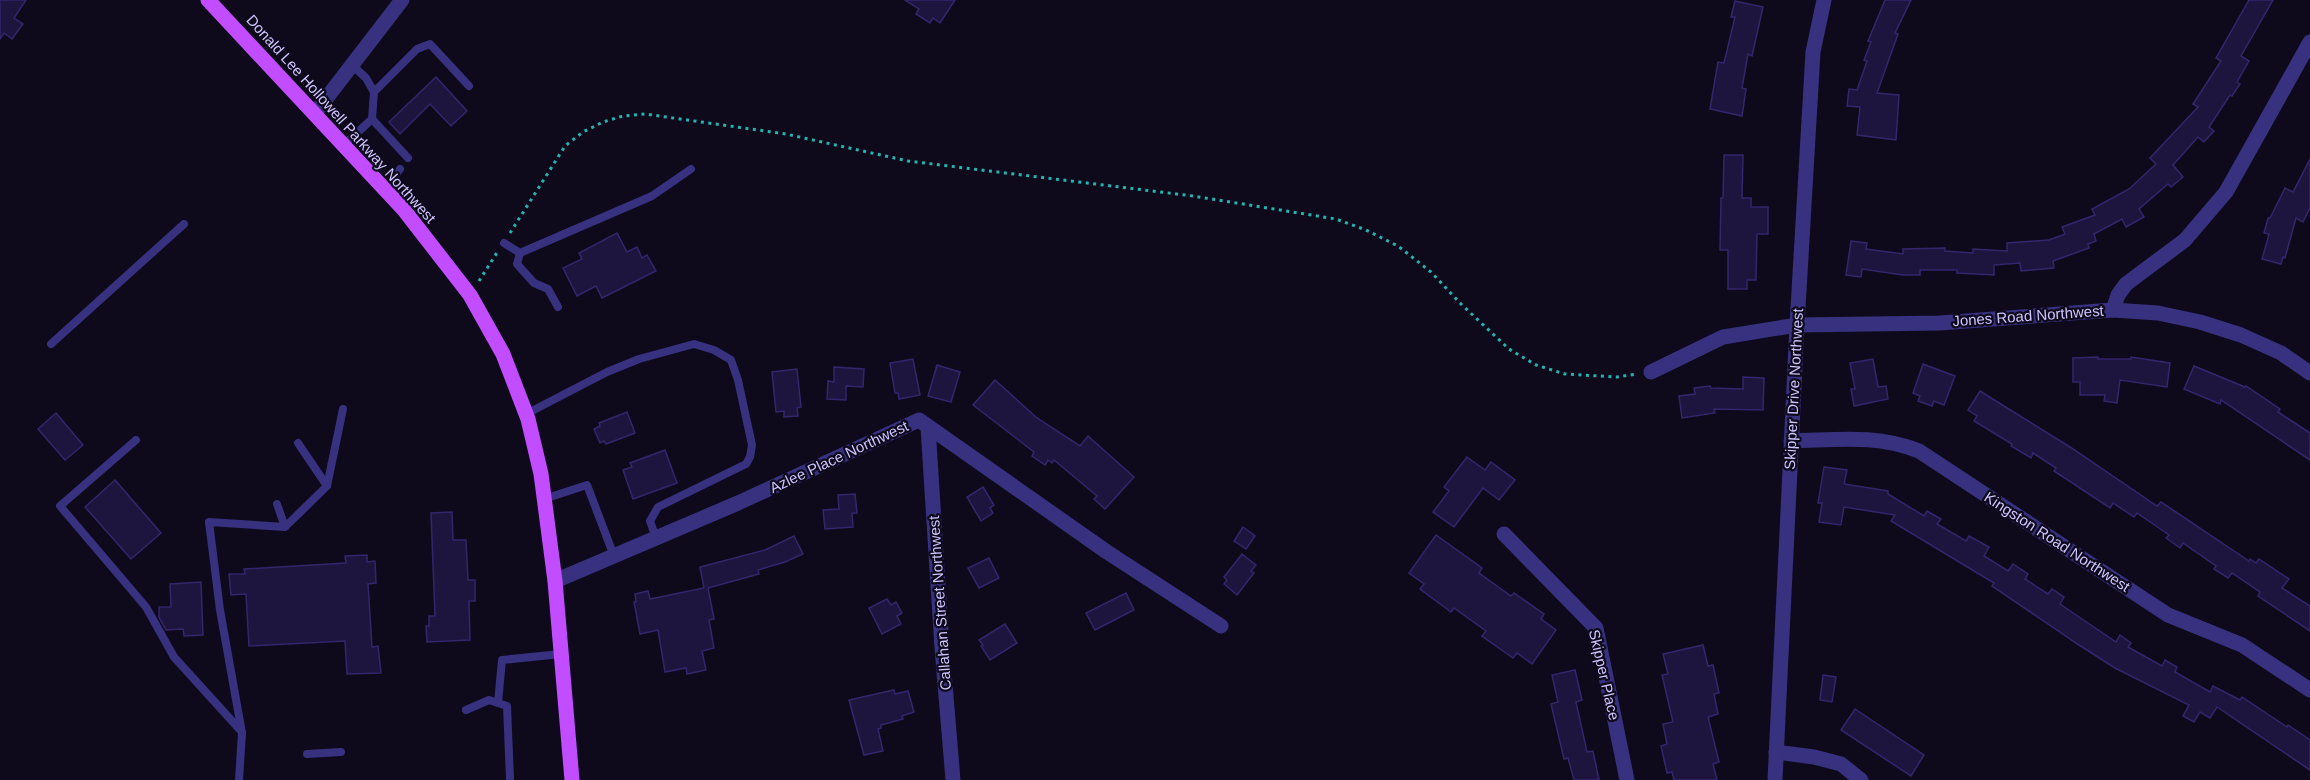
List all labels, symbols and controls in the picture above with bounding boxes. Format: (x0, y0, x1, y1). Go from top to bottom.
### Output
street label: Donald Lee Hollowell Parkway Northwest (243, 11, 440, 227)
street label: Jones Road Northwest (1952, 302, 2105, 329)
street label: Skipper Drive Northwest (1781, 307, 1806, 470)
street label: Azlee Place Northwest (767, 417, 912, 496)
street label: Kingston Road Northwest (1981, 488, 2134, 595)
street label: Callahan Street Northwest (925, 514, 954, 691)
street label: Skipper Place (1586, 628, 1623, 722)

